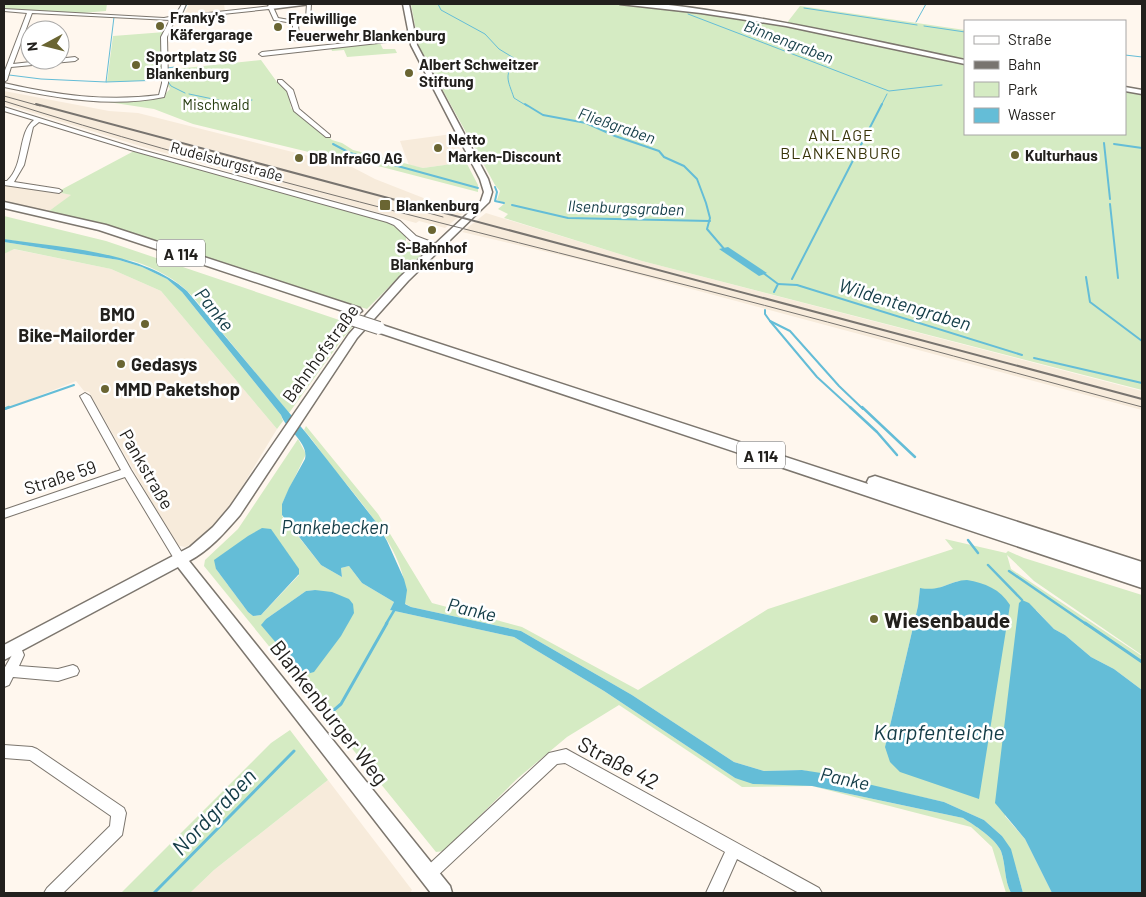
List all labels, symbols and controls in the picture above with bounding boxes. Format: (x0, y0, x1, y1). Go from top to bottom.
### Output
place label: Franky's Käfergarage (170, 8, 253, 43)
place label: Freiwillige Feuerwehr Blankenburg (288, 9, 446, 44)
water label: Binnengraben (742, 15, 836, 67)
north arrow (20, 20, 70, 70)
marker: Franky's Käfergarage (154, 20, 166, 32)
legend (964, 20, 1126, 135)
marker: Freiwillige Feuerwehr Blankenburg (272, 21, 284, 33)
text: Straße (1008, 30, 1052, 48)
text: N (23, 41, 41, 52)
place label: Sportplatz SG Blankenburg (146, 47, 237, 82)
place label: Albert Schweitzer Stiftung (419, 55, 539, 90)
text: Bahn (1008, 55, 1041, 73)
marker: Sportplatz SG Blankenburg (130, 59, 142, 71)
marker: Albert Schweitzer Stiftung (403, 67, 415, 79)
text: Park (1008, 80, 1038, 98)
park label: Mischwald (182, 95, 250, 113)
water label: Fließgraben (576, 103, 658, 147)
text: Wasser (1008, 105, 1056, 123)
district label: ANLAGE BLANKENBURG (780, 125, 902, 162)
place label: Netto Marken-Discount (448, 130, 562, 165)
street label: Rudelsburgstraße (169, 137, 285, 185)
marker: Netto Marken-Discount (432, 142, 444, 154)
place label: Kulturhaus (1025, 146, 1098, 164)
place label: DB InfraGO AG (309, 149, 403, 167)
marker: Kulturhaus (1009, 149, 1021, 161)
marker: DB InfraGO AG (293, 152, 305, 164)
water label: Ilsenburgsgraben (567, 195, 685, 219)
place label: Blankenburg (396, 196, 479, 214)
marker: Blankenburg (378, 198, 392, 212)
marker: S-Bahnhof Blankenburg (426, 224, 438, 236)
place label: S-Bahnhof Blankenburg (390, 238, 474, 273)
road number: A 114 (157, 240, 205, 266)
water label: Wildentengraben (836, 273, 974, 335)
water label: Panke (191, 283, 240, 336)
street label: Bahnhofstraße (277, 300, 363, 406)
place label: BMO Bike-Mailorder (18, 303, 135, 346)
marker: BMO Bike-Mailorder (139, 318, 151, 330)
place label: Gedasys (131, 353, 197, 375)
marker: Gedasys (115, 358, 127, 370)
place label: MMD Paketshop (115, 378, 240, 400)
marker: MMD Paketshop (99, 383, 111, 395)
street label: Pankstraße (115, 425, 179, 513)
road number: A 114 (737, 442, 785, 468)
street label: Straße 59 (21, 455, 99, 499)
water label: Pankebecken (281, 515, 389, 538)
water label: Panke (445, 592, 499, 626)
place label: Wiesenbaude (884, 607, 1010, 632)
marker: Wiesenbaude (868, 613, 880, 625)
street label: Blankenburger Weg (266, 635, 394, 789)
water label: Karpfenteiche (873, 718, 1005, 744)
street label: Straße 42 (574, 730, 664, 794)
water label: Nordgraben (165, 762, 261, 860)
water label: Panke (818, 762, 872, 794)

